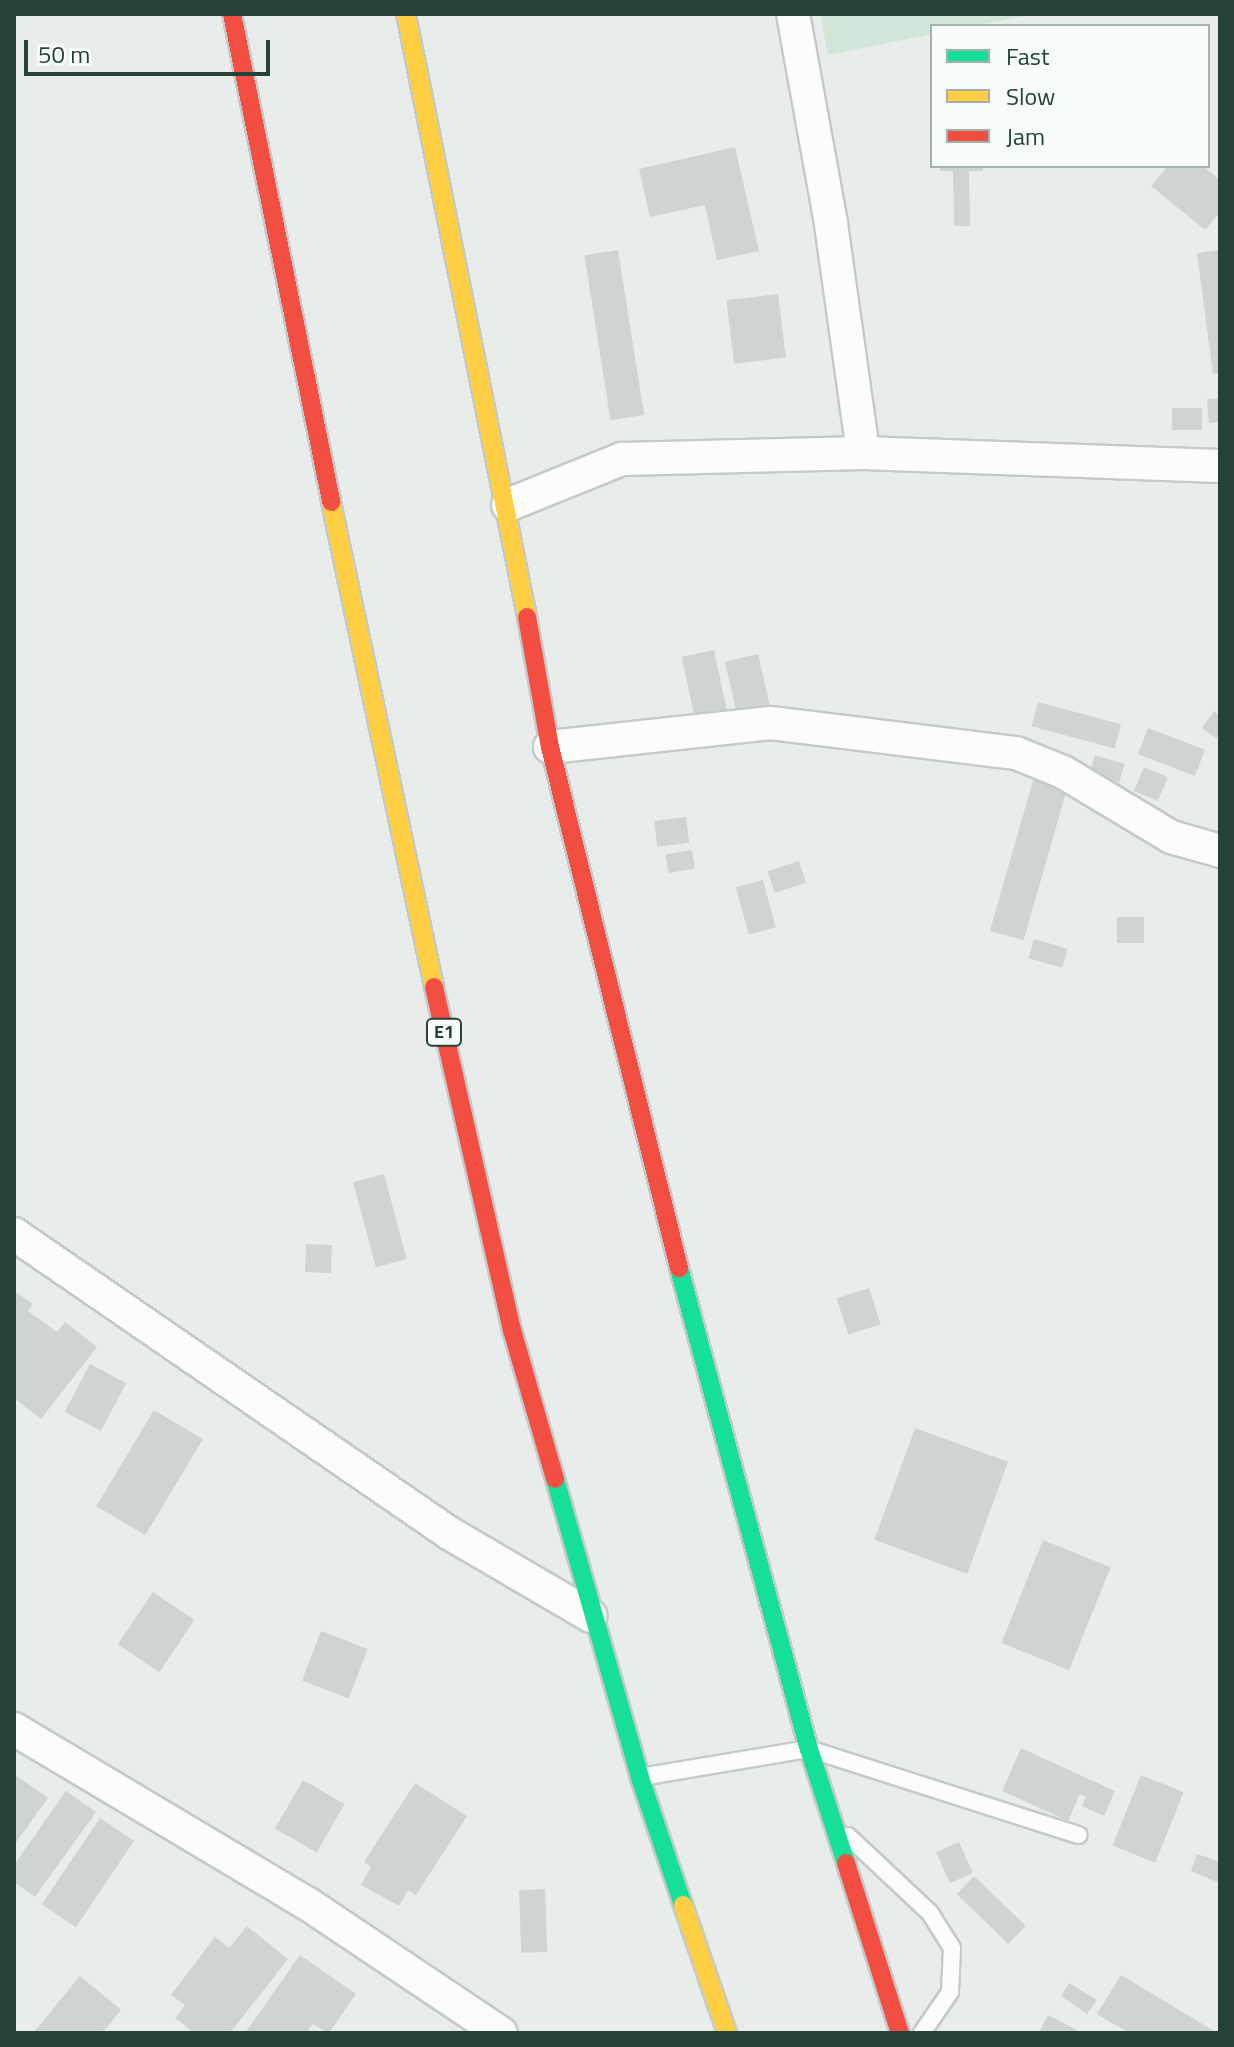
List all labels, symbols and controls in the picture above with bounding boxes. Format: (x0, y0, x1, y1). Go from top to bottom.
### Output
scale bar (28, 24, 274, 74)
legend (930, 24, 1210, 168)
text: 50 m (38, 36, 90, 72)
text: Fast (1006, 38, 1049, 74)
text: Slow (1006, 78, 1055, 114)
text: Jam (1006, 118, 1045, 154)
road number: E1 (424, 1018, 464, 1046)

